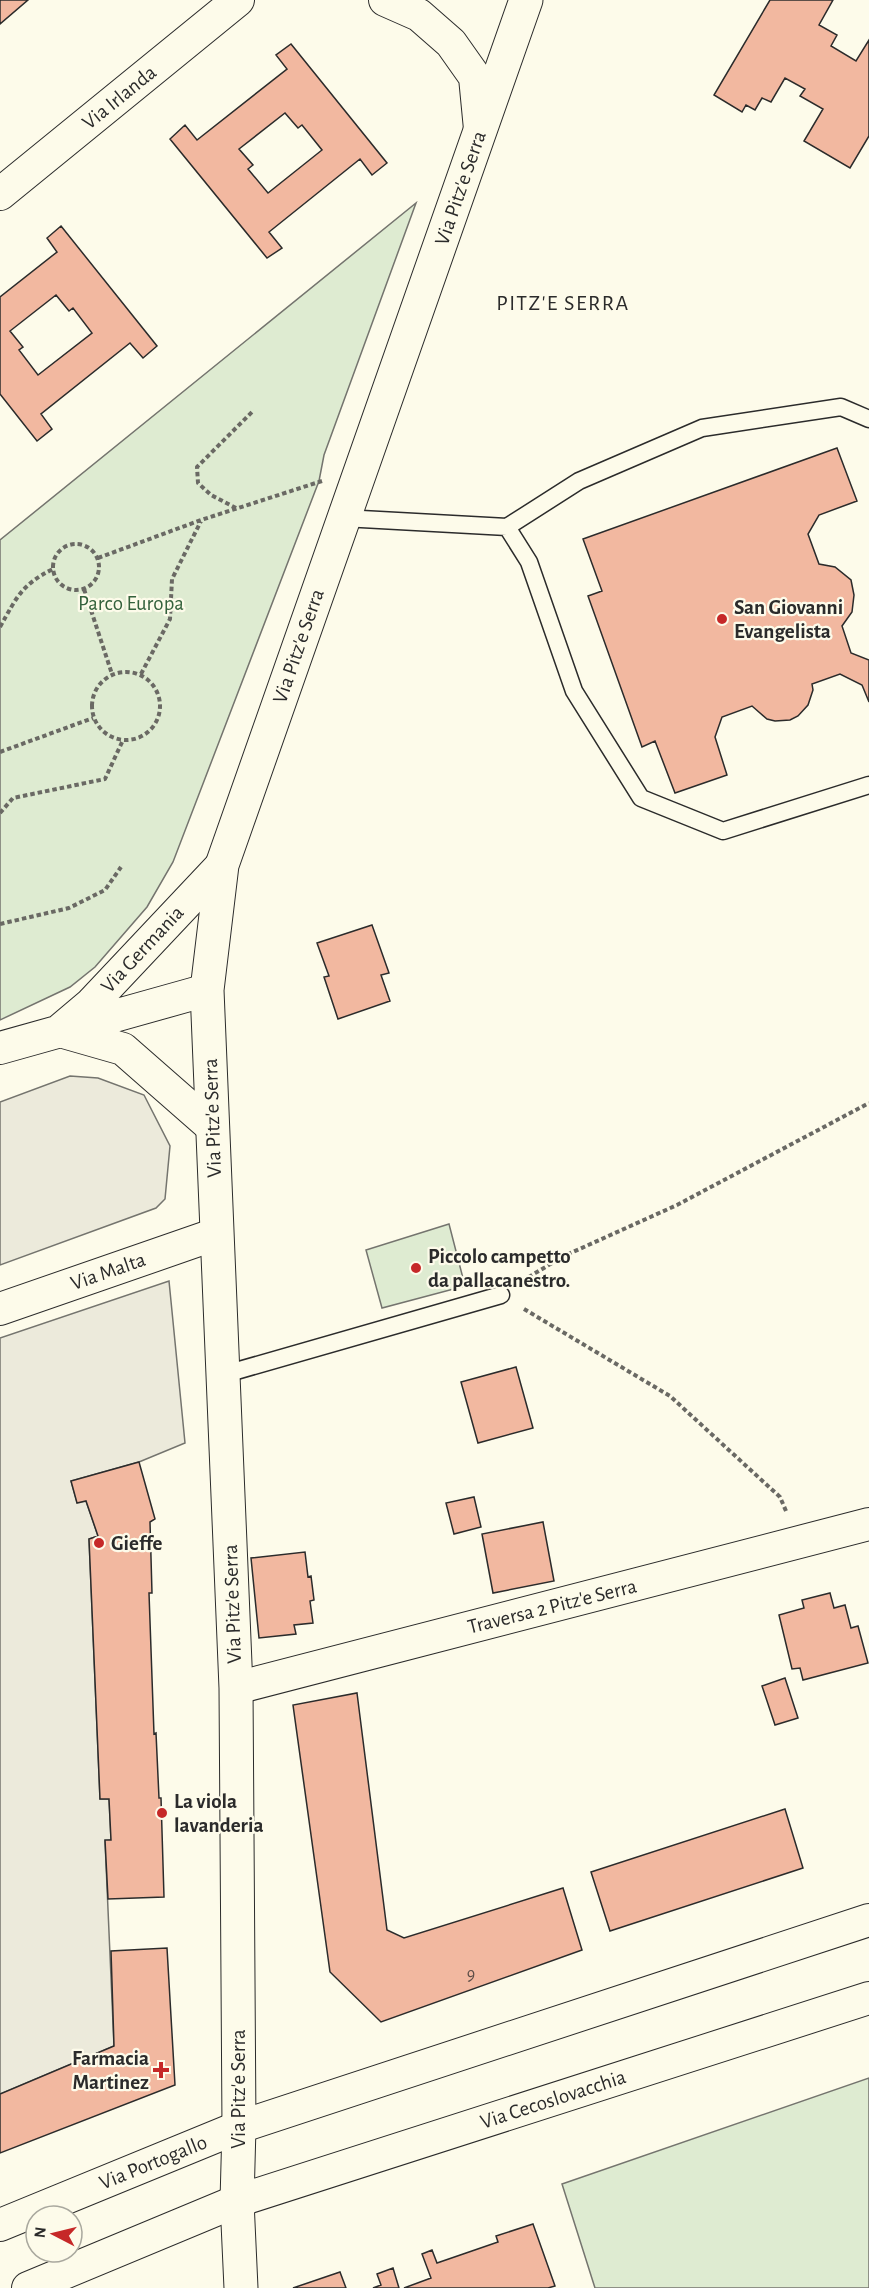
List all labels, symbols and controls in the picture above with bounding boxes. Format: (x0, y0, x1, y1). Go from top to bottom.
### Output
street label: Via Irlanda (78, 61, 161, 133)
street label: Via Pitz'e Serra (431, 128, 490, 248)
district label: PITZ'E SERRA (496, 292, 630, 314)
street label: Via Pitz'e Serra (269, 586, 328, 706)
park label: Parco Europa (78, 593, 184, 614)
place label: San Giovanni Evangelista (734, 597, 843, 642)
marker: San Giovanni Evangelista (715, 612, 729, 626)
street label: Via Germania (97, 902, 188, 997)
street label: Via Pitz'e Serra (200, 1058, 225, 1178)
place label: Piccolo campetto da pallacanestro. (428, 1246, 571, 1291)
street label: Via Malta (68, 1249, 149, 1294)
marker: Piccolo campetto da pallacanestro. (409, 1261, 423, 1275)
place label: Gieffe (111, 1533, 162, 1554)
marker: Gieffe (92, 1536, 106, 1550)
street label: Via Pitz'e Serra (220, 1544, 245, 1664)
street label: Traversa 2 Pitz'e Serra (465, 1575, 639, 1638)
place label: La viola lavanderia (174, 1791, 263, 1836)
marker: La viola lavanderia (155, 1806, 169, 1820)
house number: 9 (467, 1966, 475, 1984)
street label: Via Pitz'e Serra (228, 2029, 249, 2149)
place label: Farmacia Martinez (72, 2048, 149, 2093)
marker: Farmacia Martinez (154, 2063, 168, 2077)
street label: Via Cecoslovacchia (478, 2066, 629, 2133)
street label: Via Portogallo (96, 2131, 210, 2194)
north arrow (24, 2204, 84, 2264)
text: N (31, 2226, 49, 2239)

